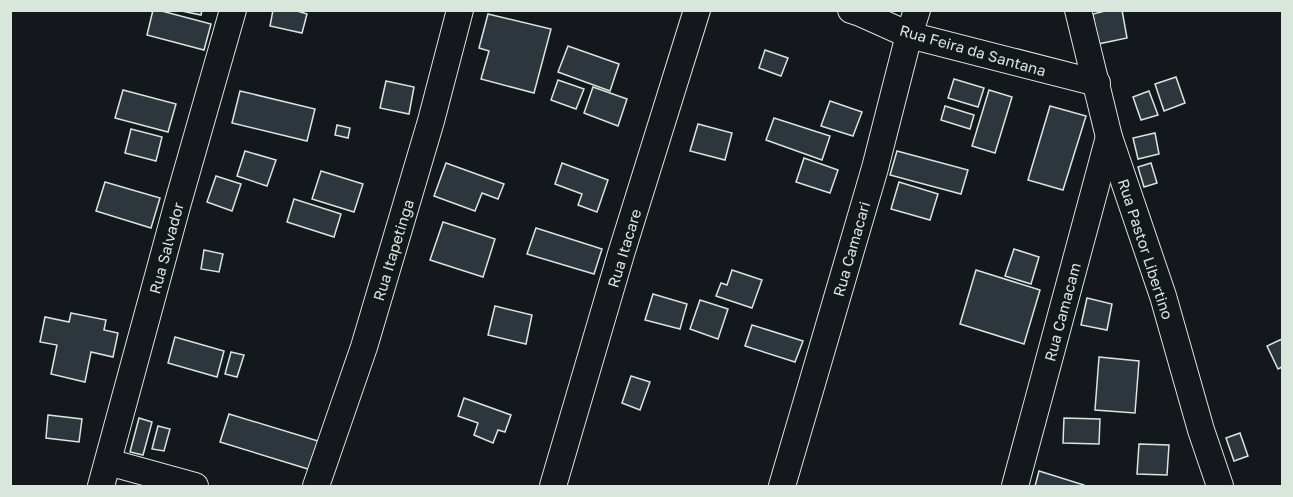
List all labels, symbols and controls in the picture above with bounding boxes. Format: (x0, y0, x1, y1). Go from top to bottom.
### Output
street label: Rua Feira da Santana (898, 20, 1048, 80)
street label: Rua Pastor Libertino (1115, 176, 1177, 322)
street label: Rua Itapetinga (369, 197, 417, 303)
street label: Rua Camacari (829, 199, 873, 299)
street label: Rua Salvador (145, 200, 187, 296)
street label: Rua Itacare (603, 206, 645, 290)
street label: Rua Camacam (1040, 261, 1084, 363)

